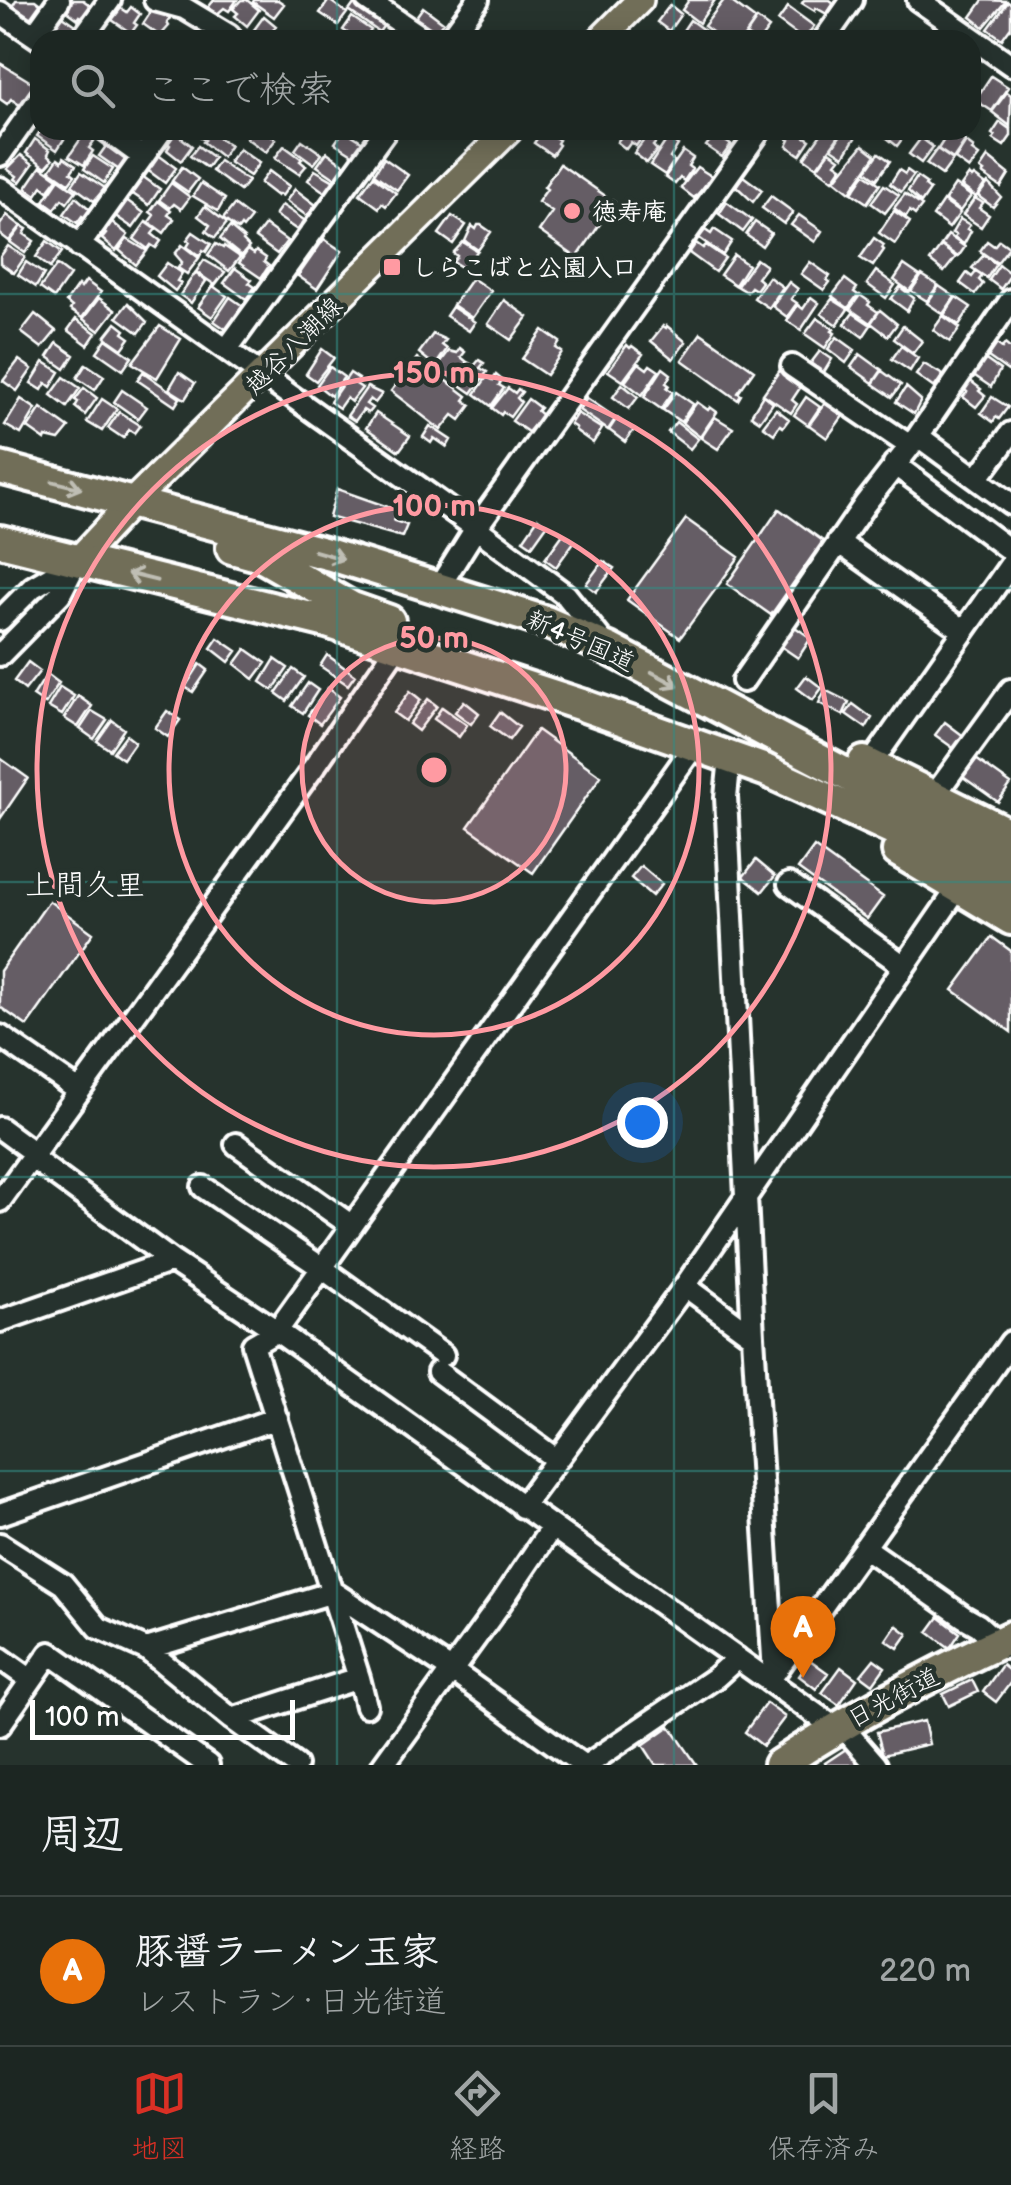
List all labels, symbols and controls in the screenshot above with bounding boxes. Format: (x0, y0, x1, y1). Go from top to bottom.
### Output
search box (30, 30, 981, 140)
icon: search (65, 58, 120, 113)
text: ここで検索 (145, 68, 335, 113)
place label: 徳寿庵 (592, 197, 667, 228)
marker: 徳寿庵 (561, 200, 583, 222)
place label: しらこばと公園入口 (412, 253, 637, 284)
marker: しらこばと公園入口 (381, 256, 403, 278)
street label: 越谷八潮線 (239, 291, 349, 401)
text: 150 m (393, 356, 475, 392)
one-way arrow (51, 476, 82, 495)
text: 100 m (392, 489, 476, 525)
one-way arrow (312, 547, 344, 565)
one-way arrow (127, 567, 159, 585)
street label: 新4号国道 (521, 604, 639, 679)
text: 50 m (399, 621, 469, 657)
one-way arrow (650, 670, 680, 689)
centre of rings (416, 752, 452, 788)
district label: 上間久里 (25, 868, 145, 904)
your location (617, 1097, 668, 1148)
pin: A (770, 1596, 836, 1678)
street label: 日光街道 (842, 1661, 945, 1735)
scale bar (30, 1695, 295, 1740)
text: 100 m (45, 1701, 119, 1734)
text: 周辺 (40, 1810, 124, 1861)
text: 豚醤ラーメン玉家 (135, 1930, 439, 1975)
text: A (63, 1952, 82, 1991)
text: 220 m (879, 1952, 971, 1991)
text: レストラン · 日光街道 (135, 1983, 446, 2022)
tab: 地図 (131, 2066, 187, 2166)
tab: 経路 (449, 2066, 506, 2166)
tab: 保存済み (768, 2066, 880, 2166)

